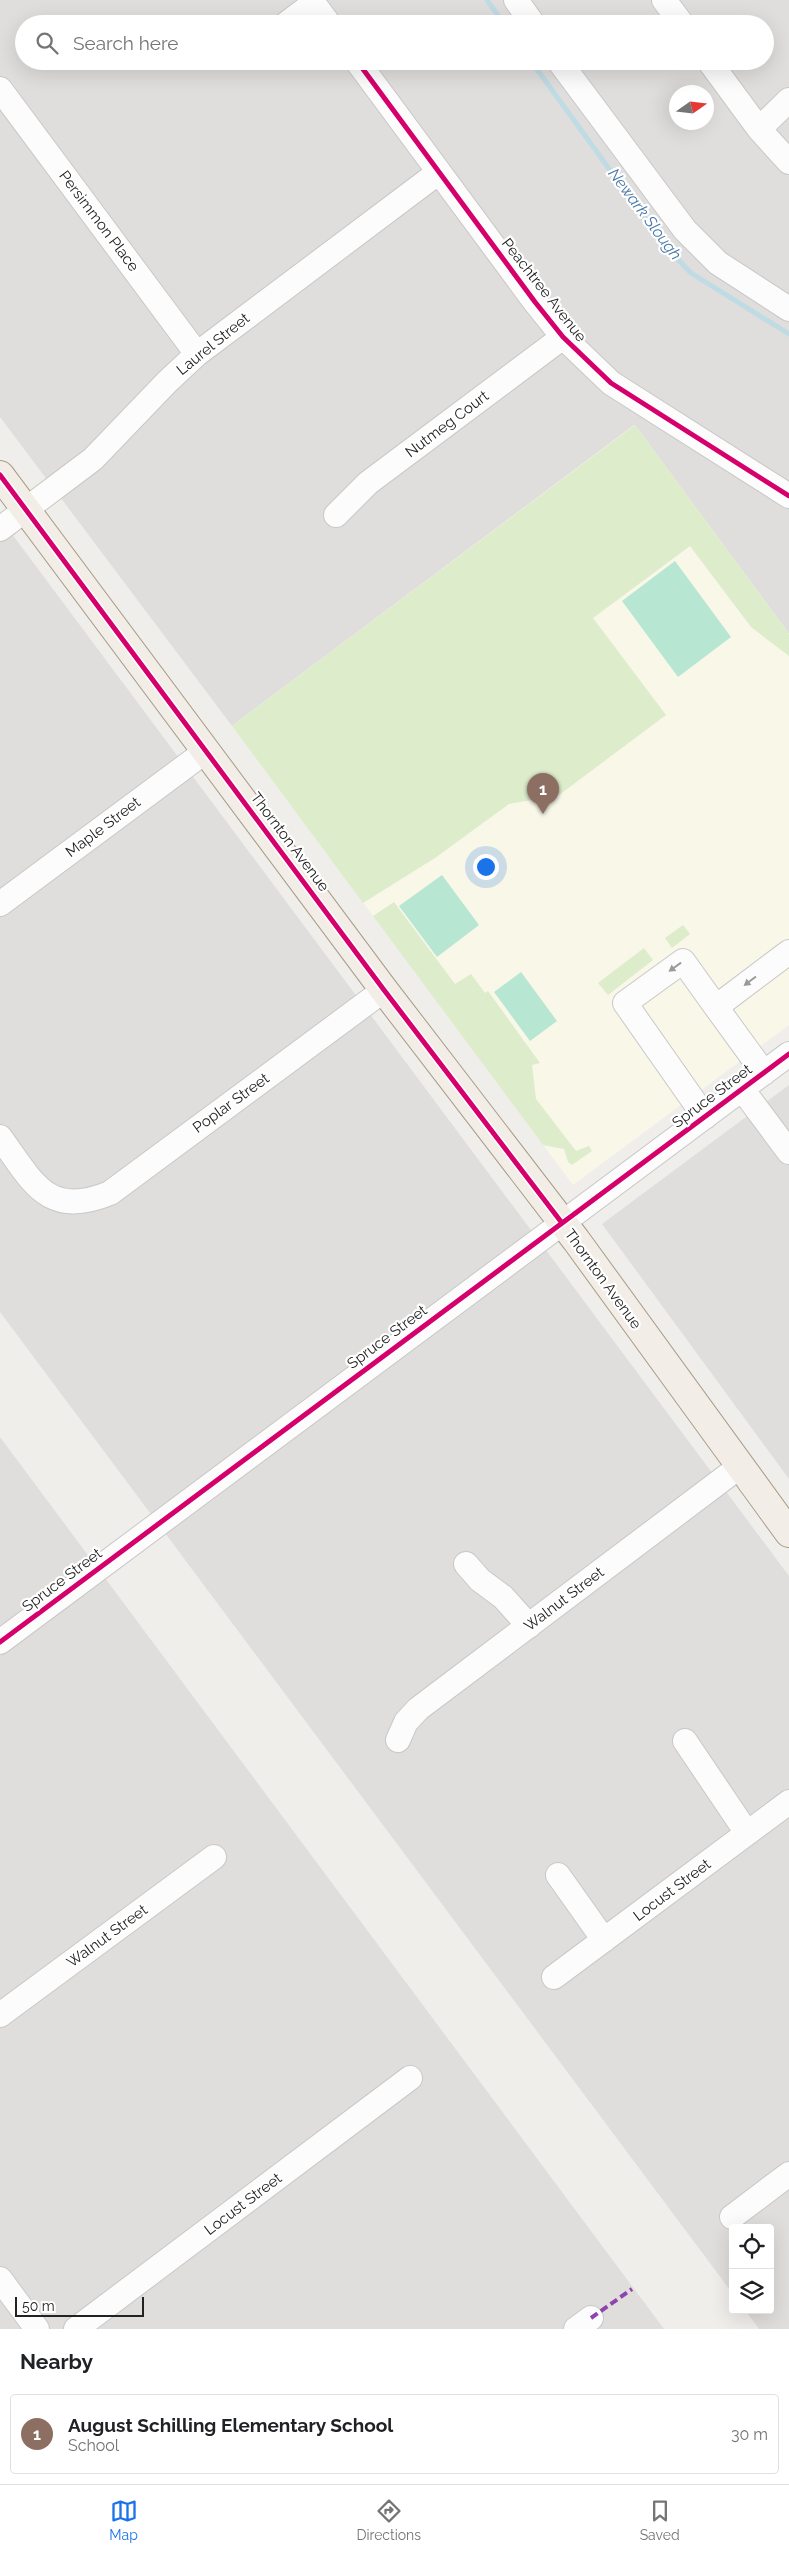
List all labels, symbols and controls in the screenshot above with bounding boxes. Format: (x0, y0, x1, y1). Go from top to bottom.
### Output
search box (15, 15, 774, 70)
icon: search (33, 29, 61, 57)
text: Search here (73, 32, 179, 54)
north arrow (669, 85, 714, 130)
water label: Newark Slough (604, 164, 686, 264)
street label: Persimmon Place (55, 167, 143, 275)
street label: Peachtree Avenue (498, 235, 590, 346)
street label: Laurel Street (173, 309, 253, 379)
street label: Nutmeg Court (402, 387, 492, 461)
pin: 1 (527, 773, 559, 814)
street label: Thornton Avenue (247, 789, 333, 895)
street label: Maple Street (62, 793, 144, 861)
your location (473, 854, 499, 880)
one-way arrow (668, 962, 682, 972)
one-way arrow (744, 976, 757, 987)
street label: Spruce Street (669, 1060, 755, 1132)
street label: Poplar Street (189, 1069, 273, 1137)
street label: Thornton Avenue (561, 1225, 645, 1333)
street label: Spruce Street (344, 1301, 430, 1373)
street label: Spruce Street (19, 1544, 105, 1616)
street label: Walnut Street (521, 1563, 607, 1635)
street label: Locust Street (630, 1855, 714, 1925)
street label: Walnut Street (63, 1901, 151, 1971)
street label: Locust Street (201, 2169, 285, 2239)
map controls (729, 2224, 774, 2314)
button: locate (729, 2224, 774, 2269)
button: layers (729, 2269, 774, 2314)
scale bar (15, 2294, 144, 2317)
text: 50 m (22, 2298, 55, 2314)
text: Nearby (20, 2349, 93, 2374)
text: August Schilling Elementary School (68, 2414, 393, 2436)
text: 1 (33, 2425, 41, 2444)
text: 30 m (731, 2425, 768, 2444)
text: School (68, 2436, 119, 2455)
tab: Map (109, 2497, 138, 2543)
tab: Directions (356, 2497, 421, 2543)
tab: Saved (640, 2497, 680, 2543)

